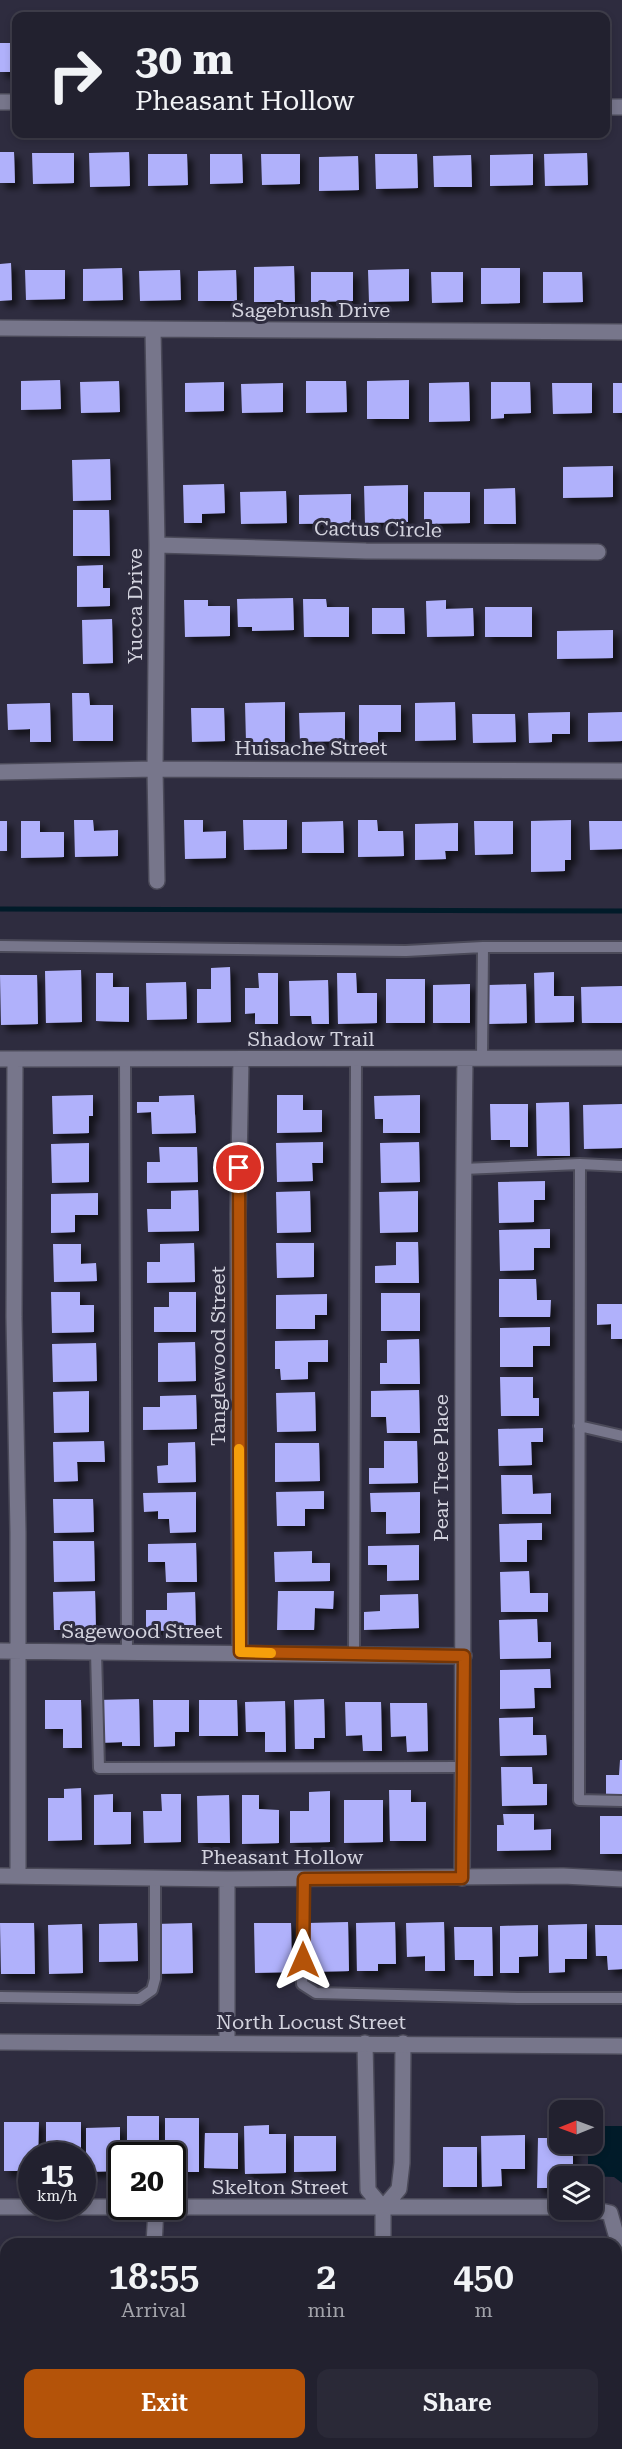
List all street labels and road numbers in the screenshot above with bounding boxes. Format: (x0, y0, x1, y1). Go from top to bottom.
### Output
street label: Sagebrush Drive (232, 298, 390, 322)
street label: Cactus Circle (314, 516, 442, 542)
street label: Yucca Drive (123, 548, 147, 664)
street label: Huisache Street (234, 736, 388, 760)
street label: Shadow Trail (248, 1027, 374, 1051)
street label: Tanglewood Street (206, 1265, 230, 1446)
street label: Pear Tree Place (429, 1394, 453, 1542)
street label: Sagewood Street (62, 1619, 223, 1643)
street label: Pheasant Hollow (201, 1845, 364, 1869)
street label: North Locust Street (216, 2010, 406, 2034)
street label: Skelton Street (212, 2175, 349, 2199)

